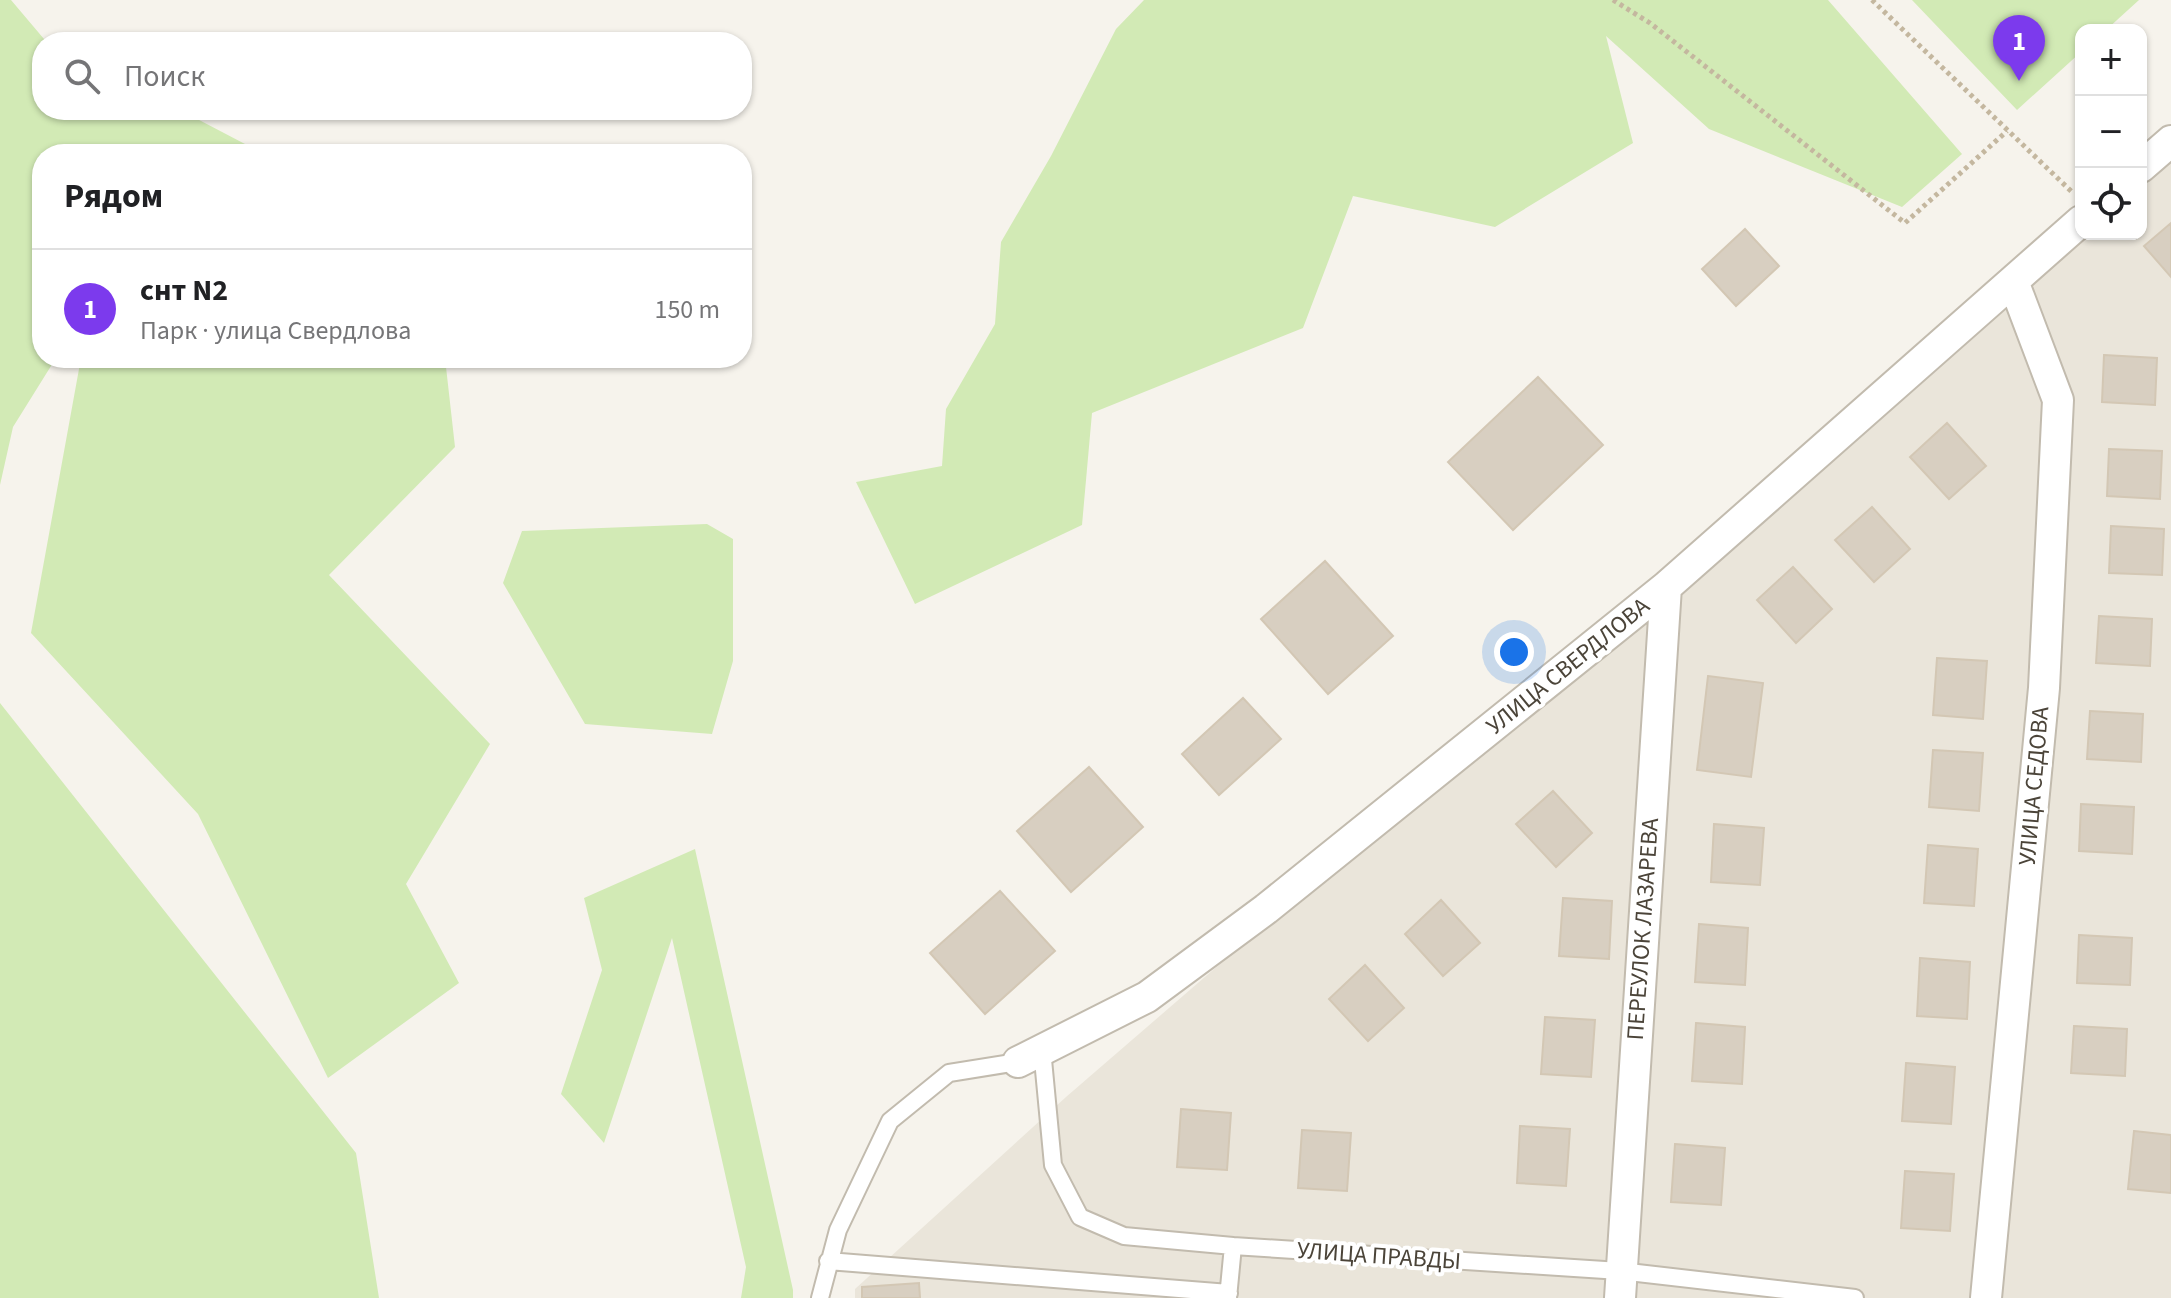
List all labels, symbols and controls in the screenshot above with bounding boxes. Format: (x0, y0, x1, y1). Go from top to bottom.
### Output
pin: 1 (1993, 15, 2045, 81)
map controls (2075, 24, 2147, 240)
button: + (2075, 24, 2147, 96)
search box (32, 32, 752, 120)
icon: search (60, 54, 104, 98)
text: Поиск (124, 55, 205, 98)
button: − (2075, 96, 2147, 168)
button: locate (2075, 168, 2147, 240)
text: Рядом (64, 172, 163, 221)
text: снт N2 (140, 269, 228, 312)
text: 1 (83, 291, 97, 328)
text: 150 m (654, 291, 720, 328)
text: Парк · улица Свердлова (140, 312, 411, 349)
street label: УЛИЦА СВЕРДЛОВА (1479, 589, 1657, 743)
your location (1494, 632, 1534, 672)
street label: УЛИЦА СЕДОВА (2010, 705, 2058, 867)
street label: ПЕРЕУЛОК ЛАЗАРЕВА (1618, 817, 1668, 1041)
street label: УЛИЦА ПРАВДЫ (1296, 1233, 1462, 1279)

